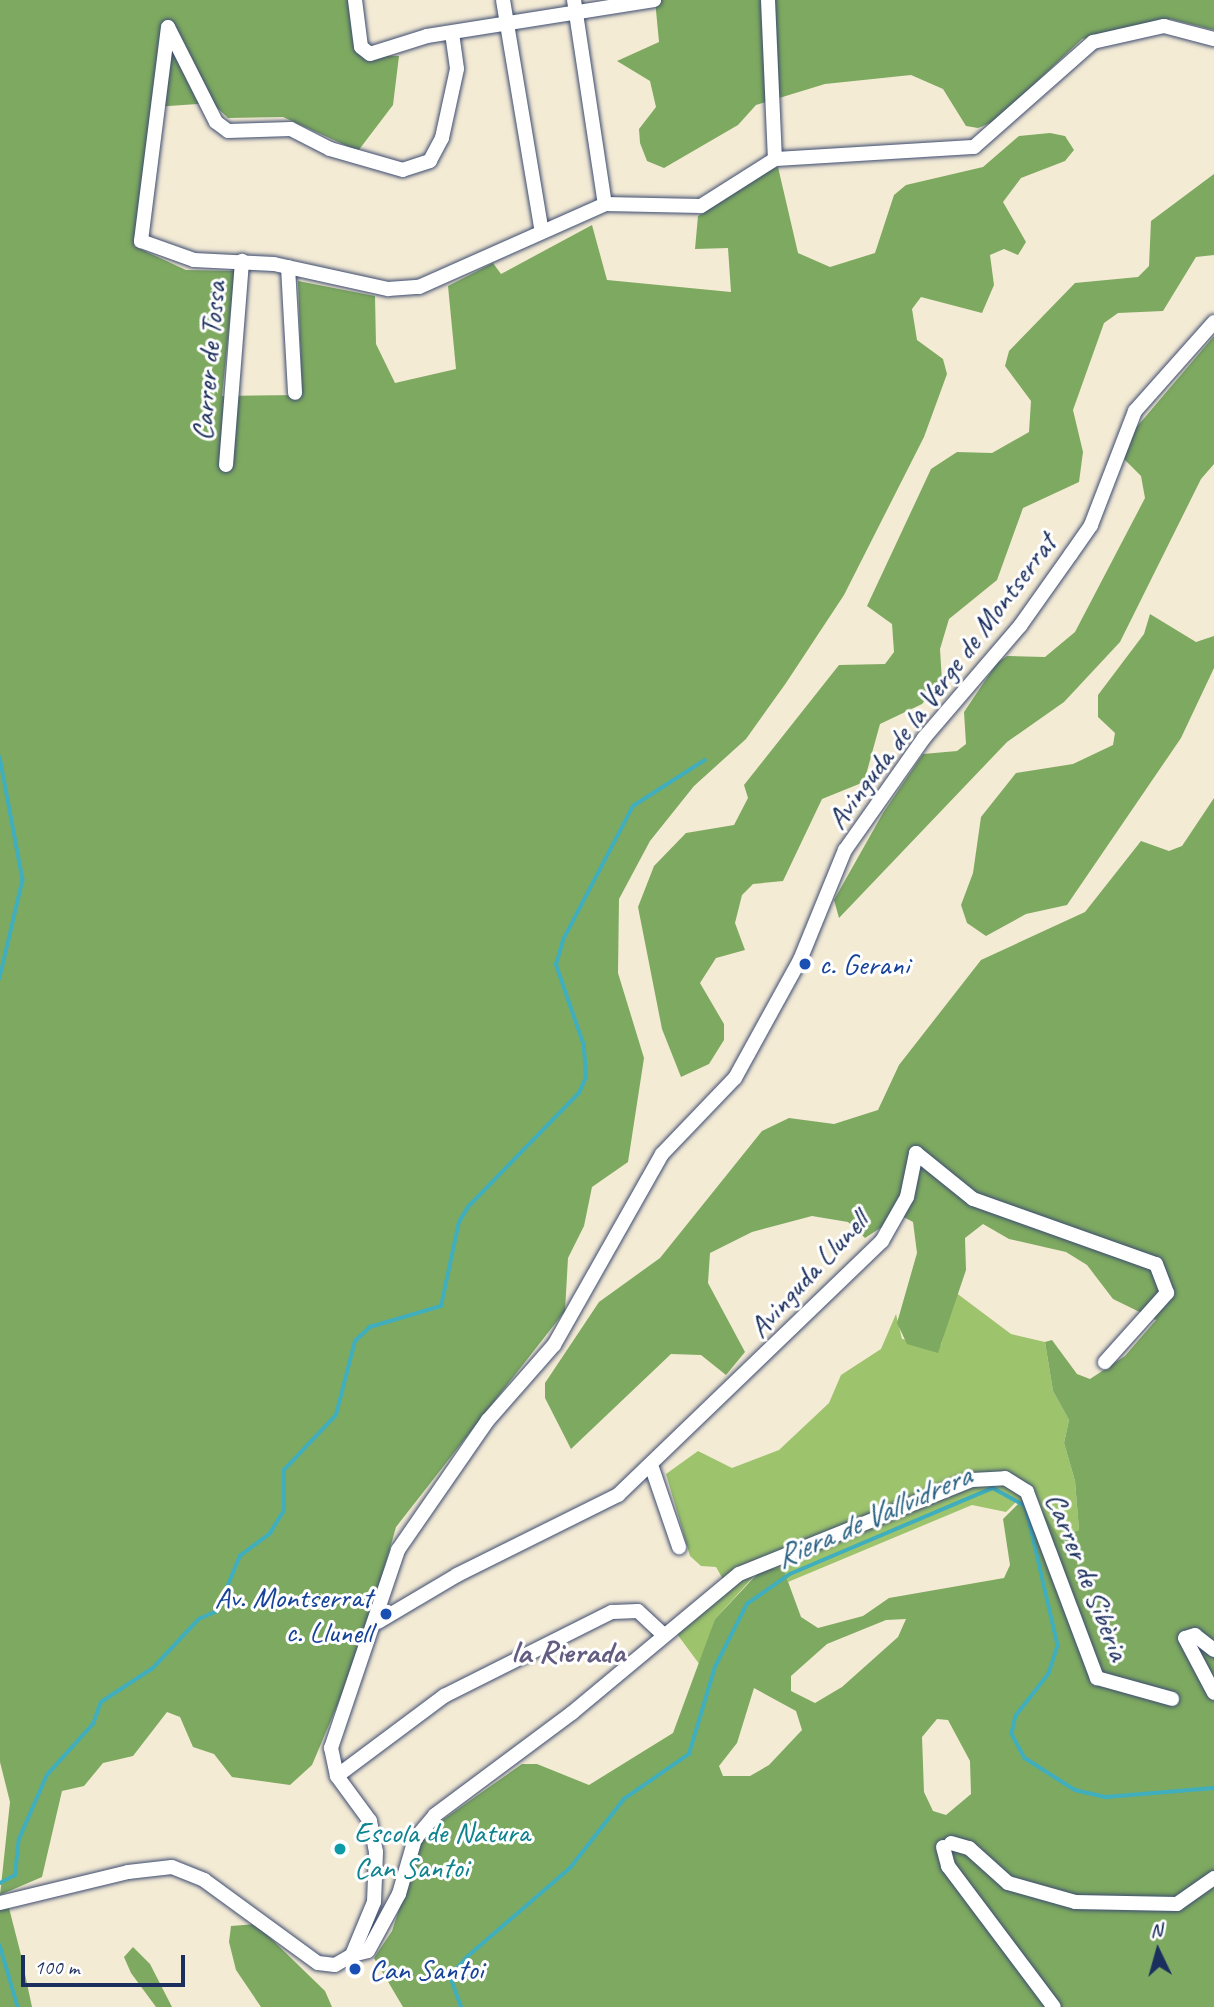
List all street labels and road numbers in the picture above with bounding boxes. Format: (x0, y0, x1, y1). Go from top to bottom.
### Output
street label: Carrer de Tossa (183, 280, 233, 442)
street label: Avinguda de la Verge de Montserrat (818, 526, 1064, 836)
street label: Avinguda Llunell (740, 1203, 876, 1345)
street label: Carrer de Sibèria (1038, 1487, 1138, 1665)

